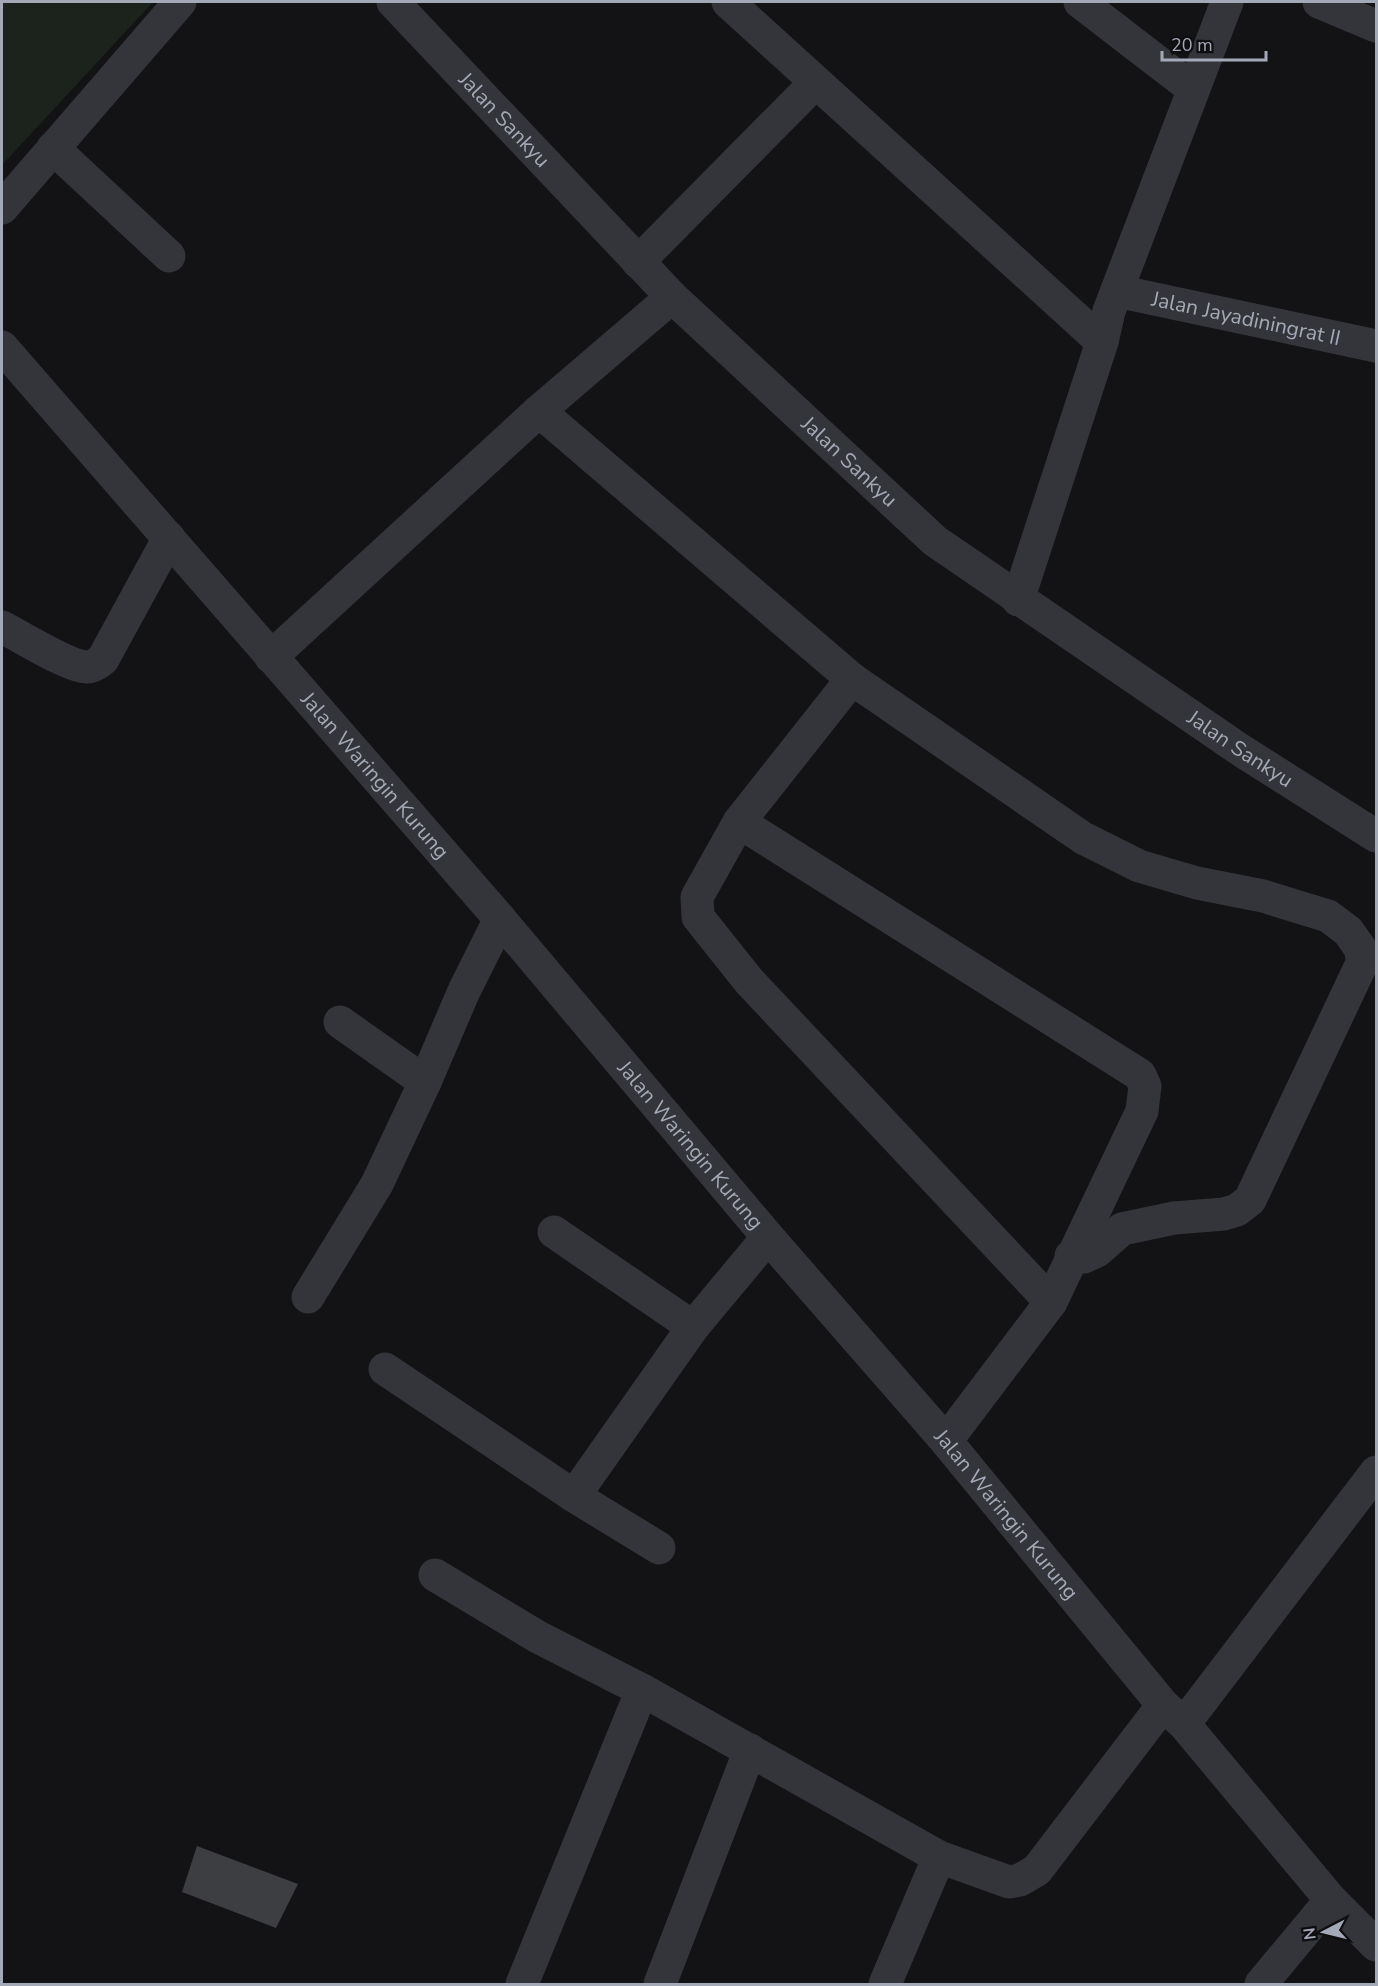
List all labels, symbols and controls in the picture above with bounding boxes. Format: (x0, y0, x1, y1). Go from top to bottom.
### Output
scale bar (1162, 24, 1266, 62)
text: 20 m (1171, 33, 1213, 57)
street label: Jalan Sankyu (452, 65, 556, 173)
street label: Jalan Jayadiningrat II (1148, 285, 1343, 352)
street label: Jalan Sankyu (795, 409, 903, 513)
street label: Jalan Waringin Kurung (294, 685, 455, 865)
street label: Jalan Sankyu (1181, 703, 1298, 794)
street label: Jalan Waringin Kurung (611, 1054, 770, 1235)
street label: Jalan Waringin Kurung (927, 1422, 1085, 1605)
north arrow (1294, 1902, 1354, 1962)
text: N (1298, 1926, 1322, 1941)

